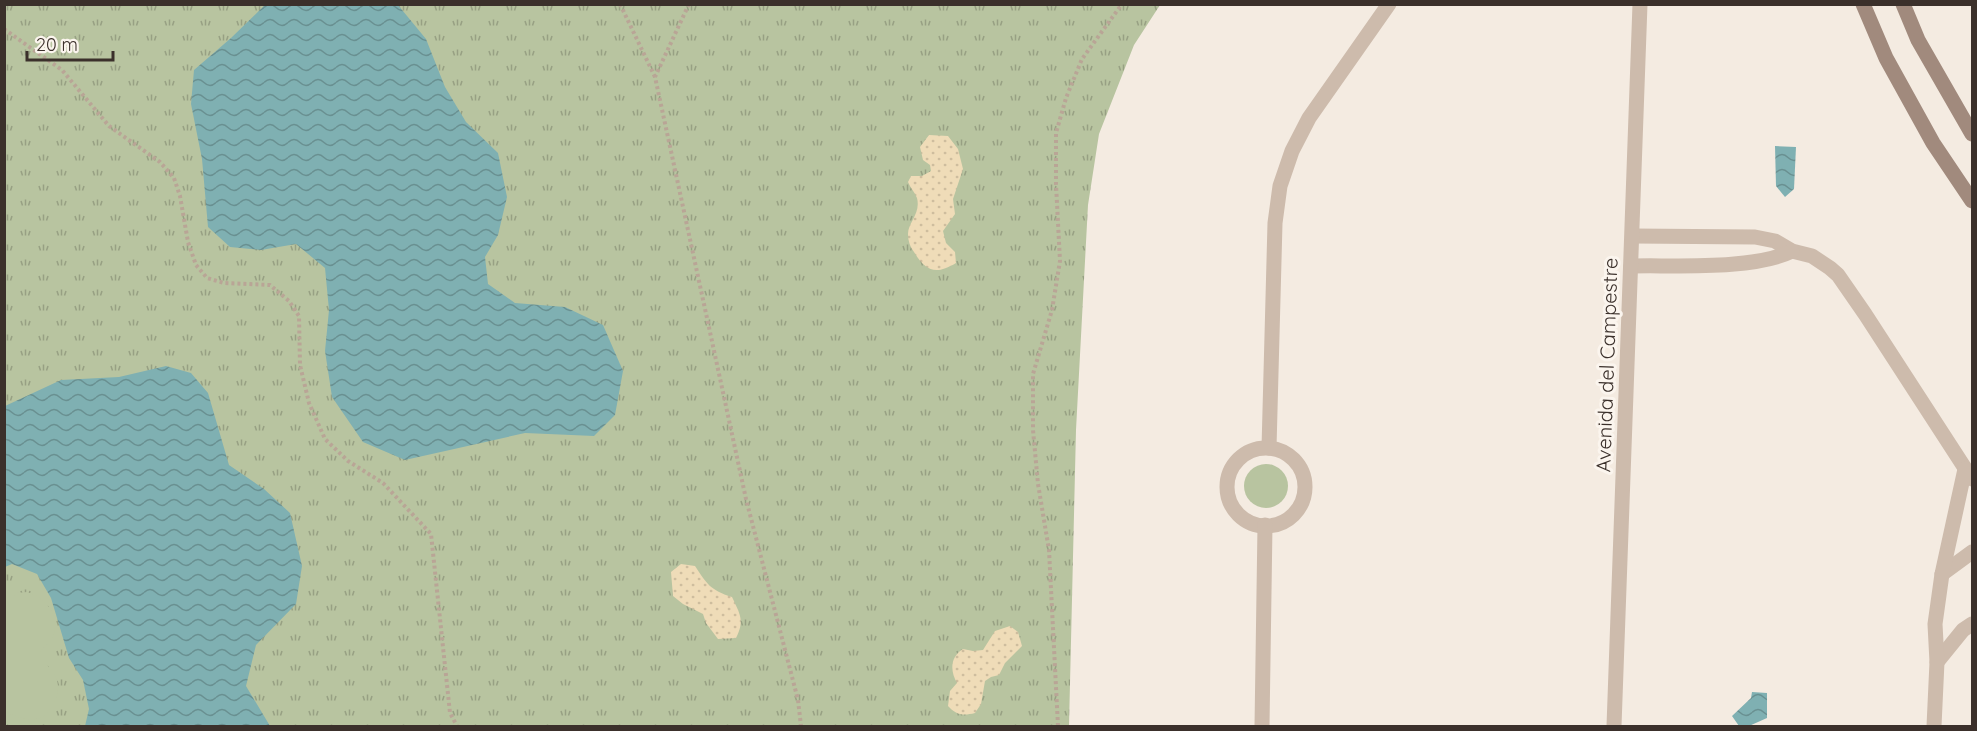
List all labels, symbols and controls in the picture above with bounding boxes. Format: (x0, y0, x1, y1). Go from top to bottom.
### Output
scale bar (27, 24, 112, 62)
text: 20 m (36, 33, 78, 56)
street label: Avenida del Campestre (1590, 257, 1623, 473)

